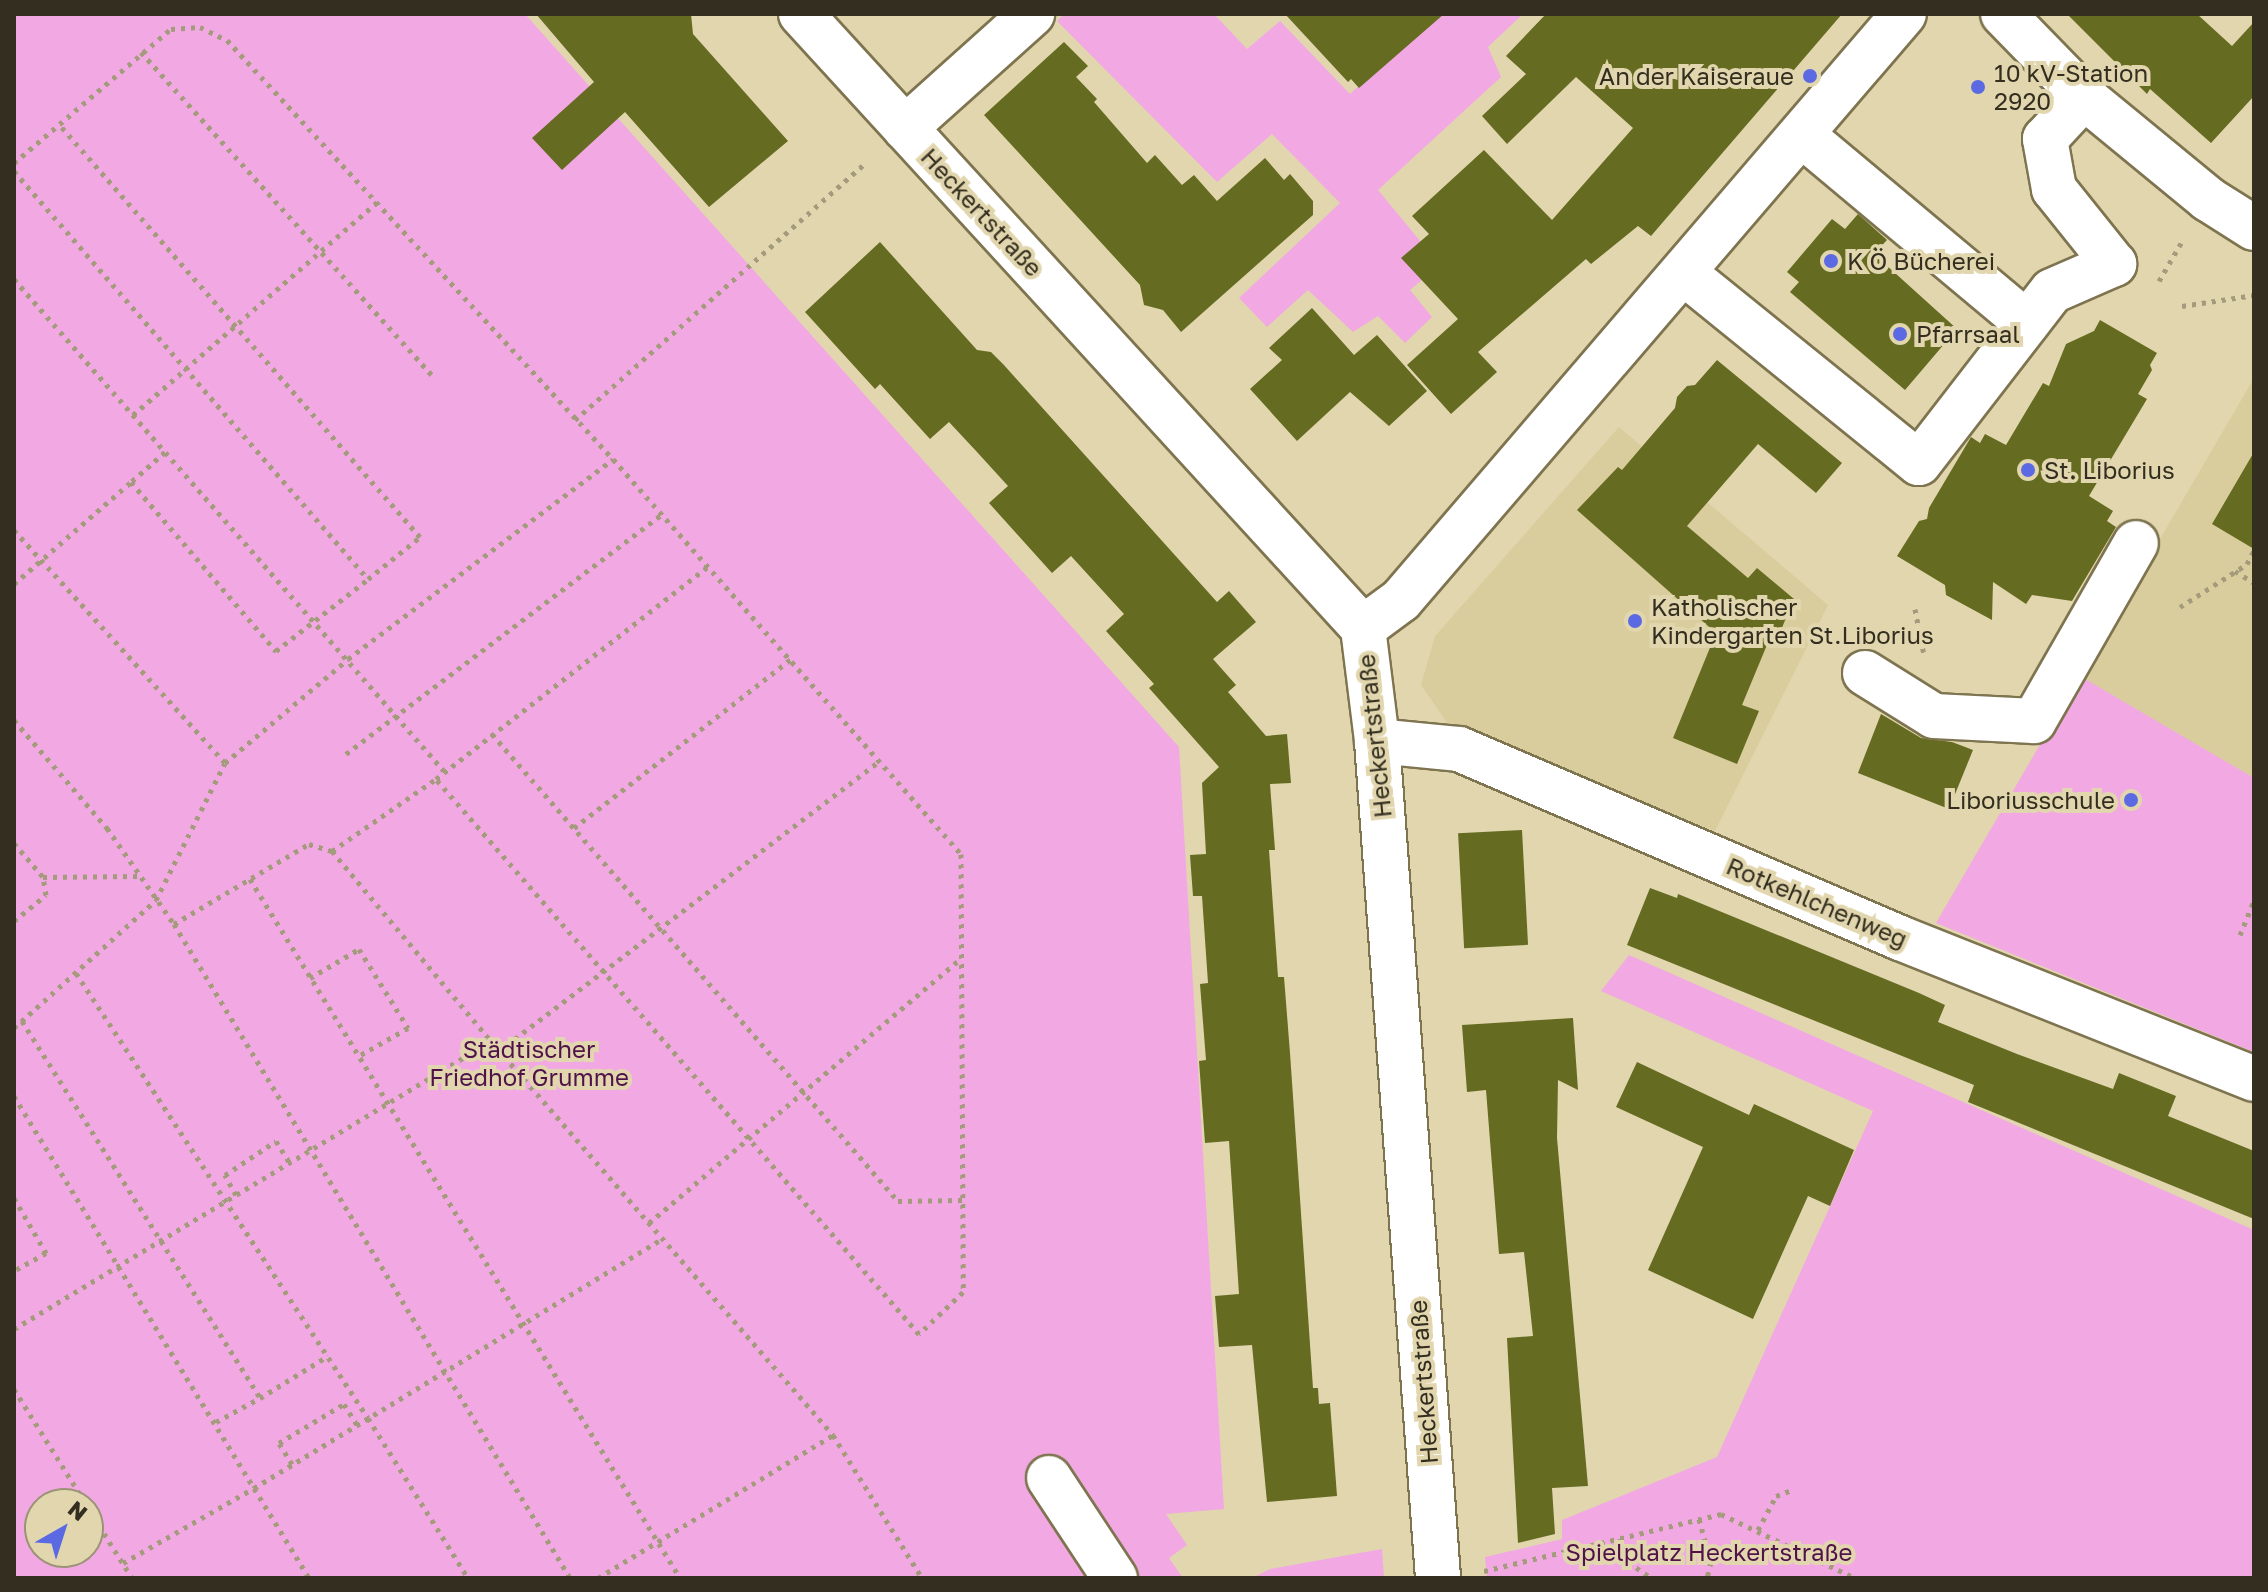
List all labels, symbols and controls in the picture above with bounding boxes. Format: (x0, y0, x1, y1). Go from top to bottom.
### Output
place label: 10 kV-Station 2920 (1994, 59, 2148, 115)
place label: An der Kaiseraue (1599, 62, 1794, 90)
marker: An der Kaiseraue (1801, 67, 1819, 85)
marker: 10 kV-Station 2920 (1969, 78, 1987, 96)
street label: Heckertstraße (915, 142, 1049, 282)
place label: K Ö Bücherei (1847, 247, 1995, 275)
marker: K Ö Bücherei (1822, 252, 1840, 270)
place label: Pfarrsaal (1916, 320, 2020, 348)
marker: Pfarrsaal (1891, 325, 1909, 343)
place label: St. Liborius (2044, 456, 2175, 484)
marker: St. Liborius (2019, 461, 2037, 479)
place label: Katholischer Kindergarten St.Liborius (1651, 593, 1934, 649)
marker: Katholischer Kindergarten St.Liborius (1626, 612, 1644, 630)
street label: Heckertstraße (1351, 653, 1397, 819)
place label: Liboriusschule (1946, 786, 2115, 814)
marker: Liboriusschule (2122, 791, 2140, 809)
street label: Rotkehlchenweg (1722, 851, 1912, 953)
park label: Städtischer Friedhof Grumme (429, 1035, 629, 1091)
street label: Heckertstraße (1403, 1299, 1443, 1465)
north arrow (24, 1488, 104, 1568)
text: N (63, 1495, 93, 1526)
park label: Spielplatz Heckertstraße (1566, 1538, 1852, 1566)

